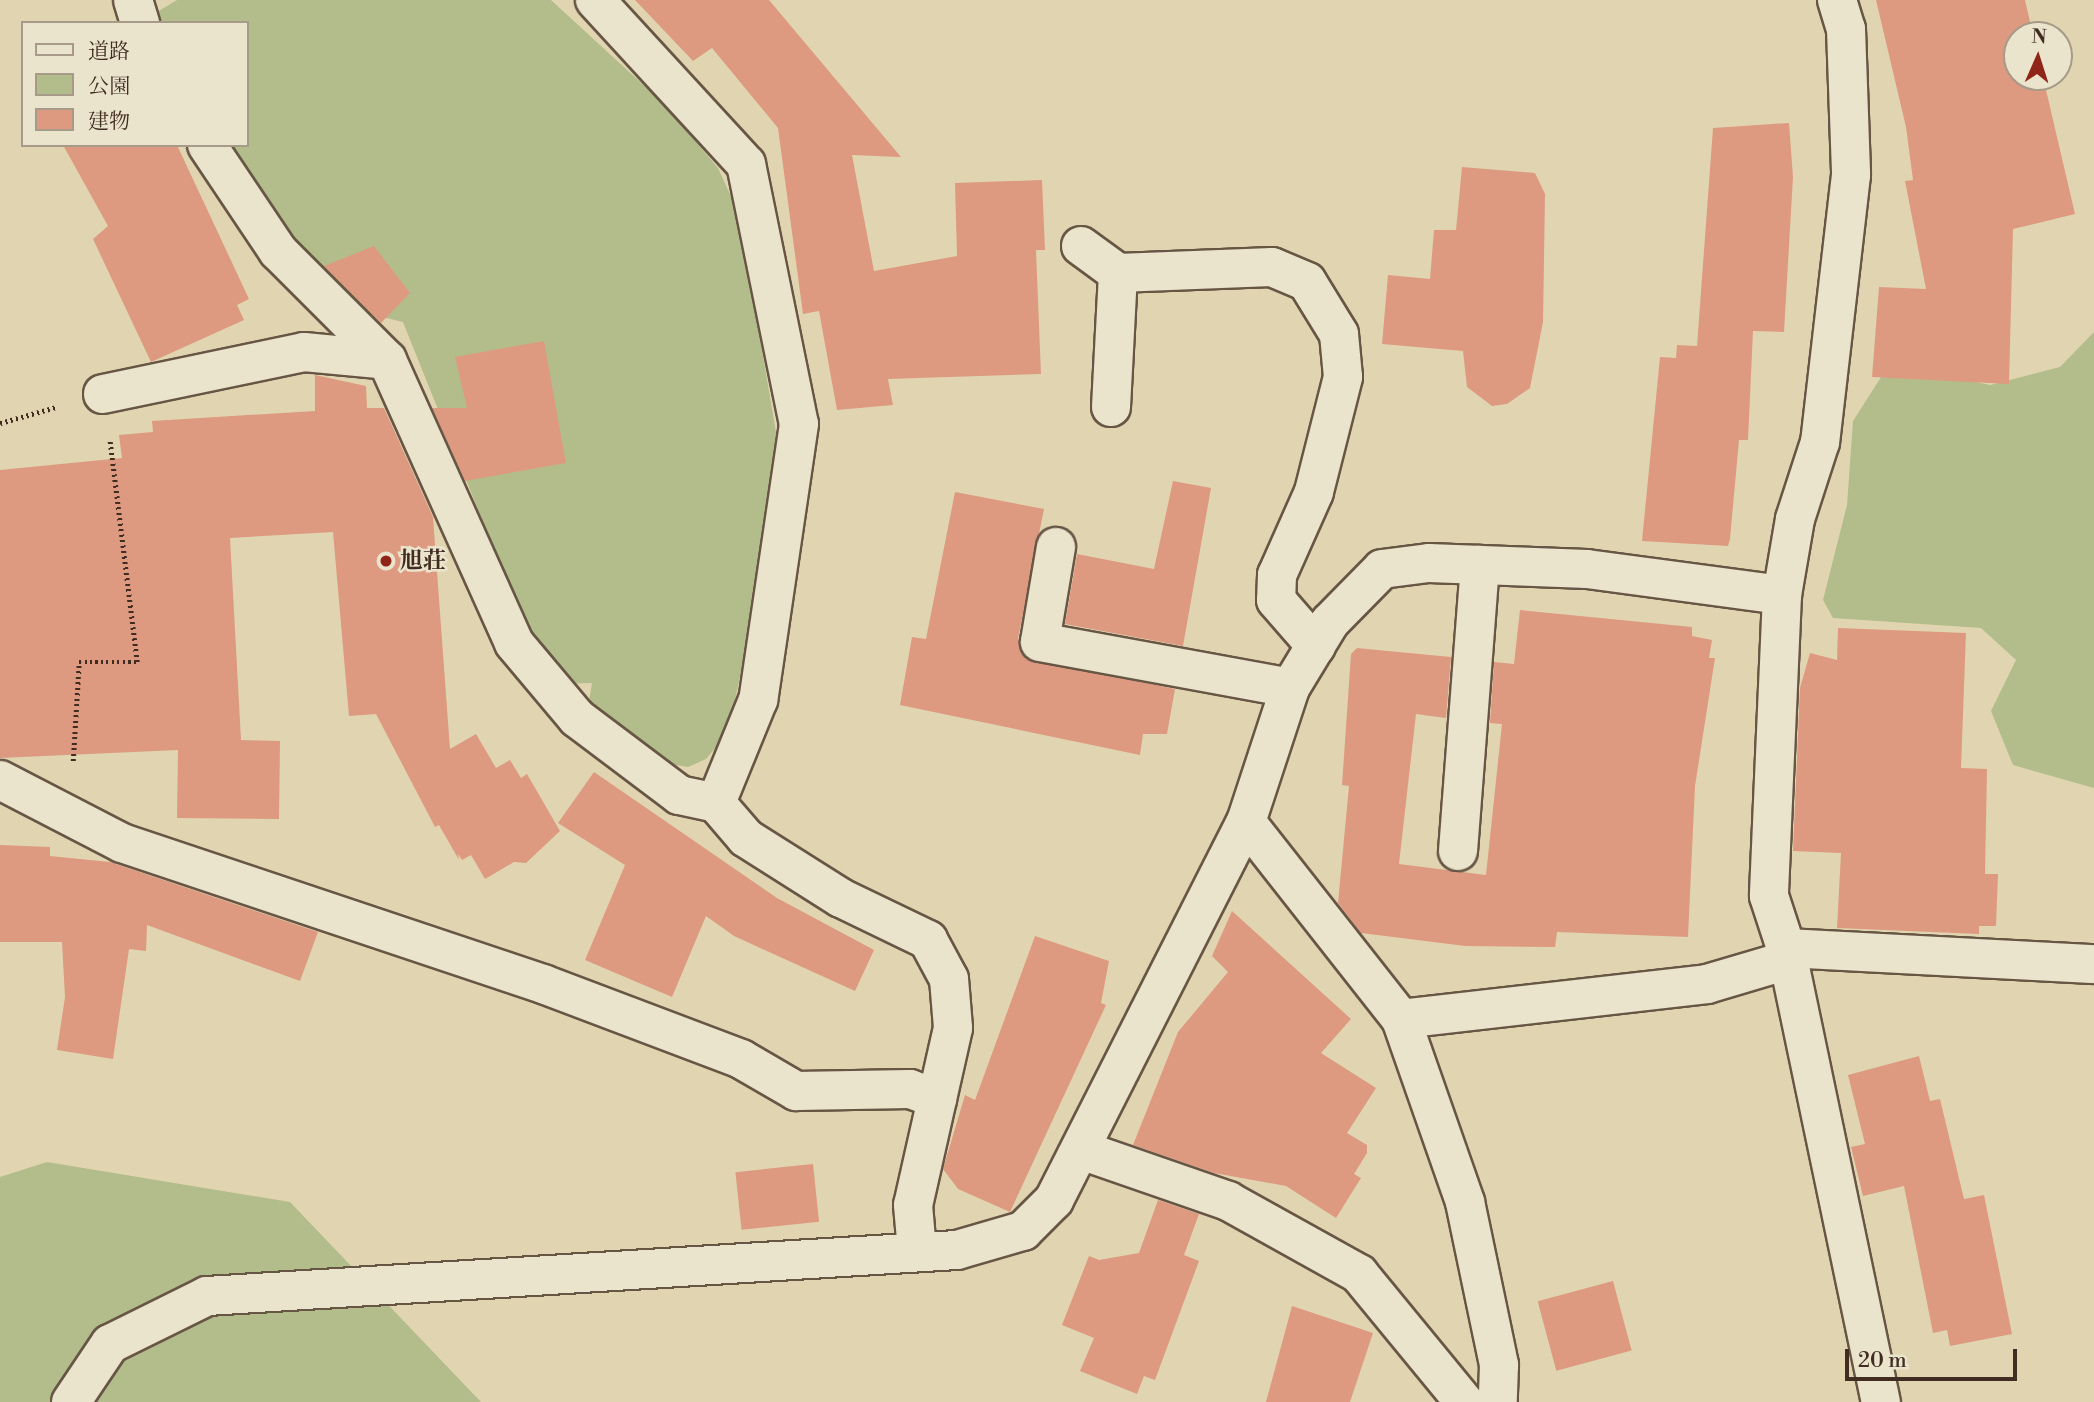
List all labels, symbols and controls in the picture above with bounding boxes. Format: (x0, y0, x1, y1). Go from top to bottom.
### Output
legend (21, 21, 248, 147)
north arrow (2003, 21, 2073, 91)
text: N (2031, 25, 2047, 49)
text: 道路 (88, 39, 130, 65)
text: 公園 (88, 74, 130, 100)
text: 建物 (88, 109, 130, 135)
place label: 旭荘 (400, 547, 446, 575)
marker: 旭荘 (378, 553, 394, 569)
scale bar (1849, 1336, 2021, 1380)
text: 20 m (1858, 1348, 1907, 1374)

